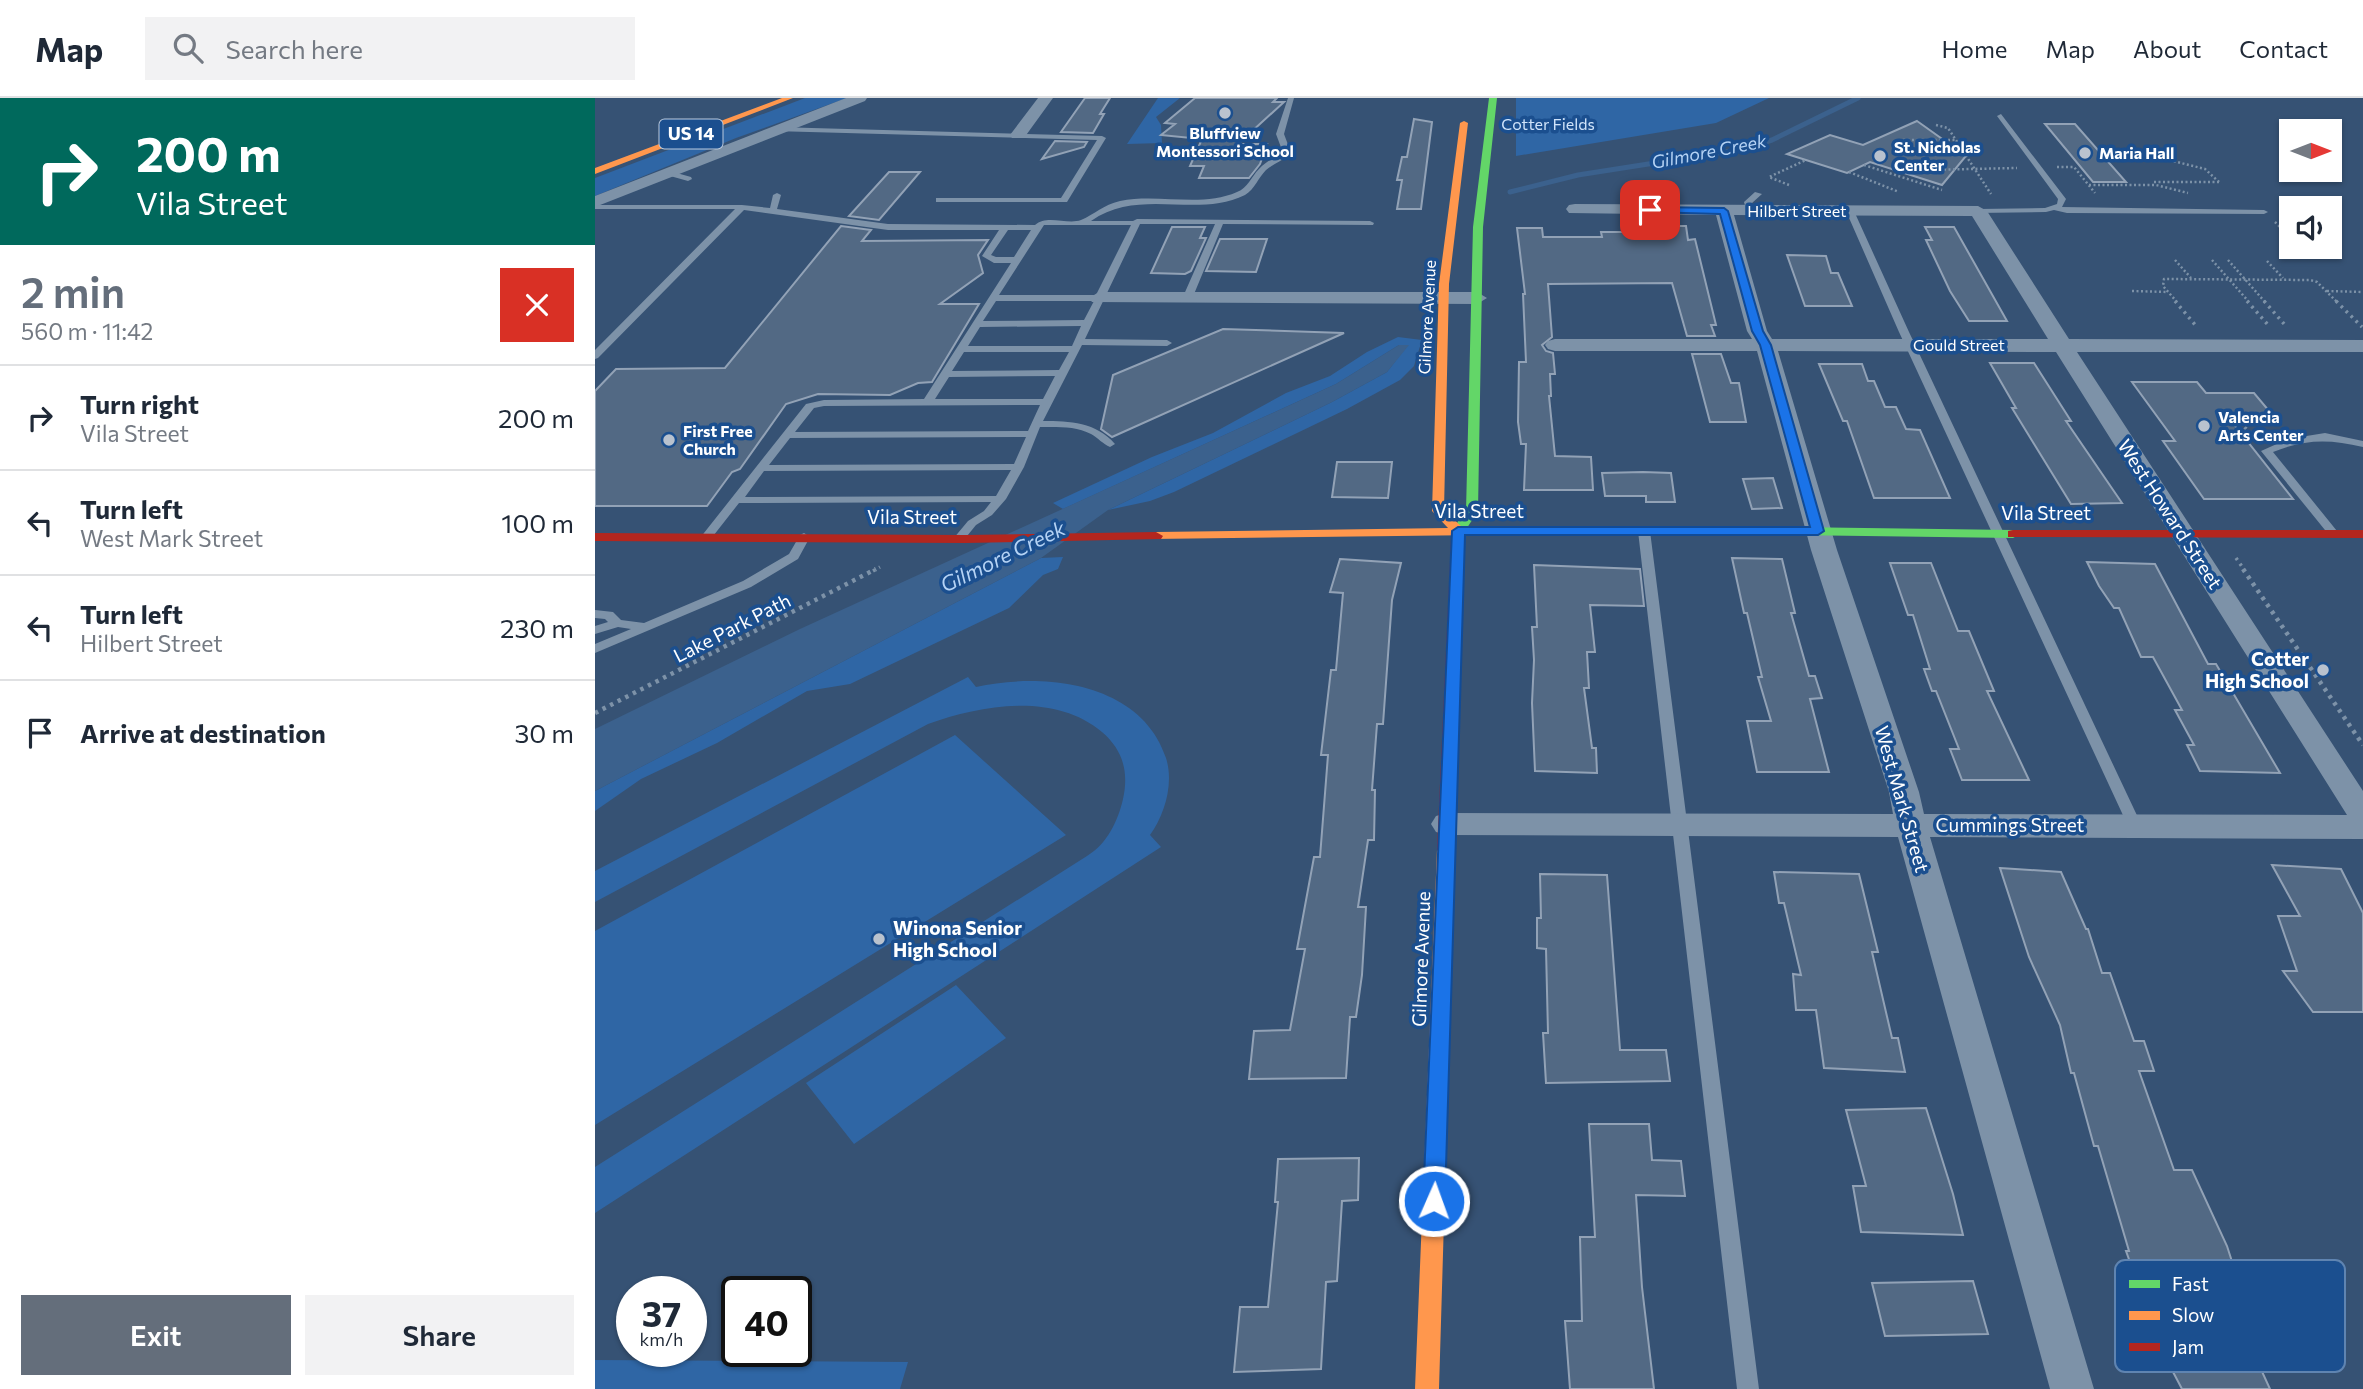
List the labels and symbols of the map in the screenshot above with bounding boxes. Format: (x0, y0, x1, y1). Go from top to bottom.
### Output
marker: Bluffview Montessori School (1217, 105, 1233, 121)
park label: Cotter Fields (1501, 114, 1595, 133)
north arrow (2279, 119, 2341, 182)
road number: US 14 (659, 120, 723, 149)
place label: Bluffview Montessori School (1156, 123, 1294, 160)
water label: Gilmore Creek (1649, 129, 1769, 173)
place label: St. Nicholas Center (1894, 137, 1981, 174)
place label: Maria Hall (2099, 143, 2174, 162)
marker: Maria Hall (2077, 145, 2093, 161)
marker: St. Nicholas Center (1872, 148, 1888, 164)
pin (1620, 180, 1680, 240)
street label: Hilbert Street (1747, 201, 1847, 220)
street label: Gilmore Avenue (1414, 259, 1439, 375)
street label: Gould Street (1913, 335, 2005, 354)
place label: Valencia Arts Center (2218, 407, 2304, 444)
marker: Valencia Arts Center (2196, 418, 2212, 434)
place label: First Free Church (683, 421, 753, 458)
marker: First Free Church (661, 432, 677, 448)
street label: West Howard Street (2113, 435, 2228, 593)
street label: Vila Street (1434, 499, 1524, 522)
street label: Vila Street (2001, 501, 2091, 524)
street label: Vila Street (867, 505, 957, 528)
water label: Gilmore Creek (936, 514, 1070, 597)
street label: Lake Park Path (669, 588, 794, 667)
place label: Cotter High School (2205, 647, 2309, 692)
marker: Cotter High School (2315, 662, 2331, 678)
street label: West Mark Street (1871, 723, 1934, 875)
street label: Cummings Street (1936, 813, 2085, 836)
street label: Gilmore Avenue (1407, 891, 1434, 1027)
place label: Winona Senior High School (893, 916, 1022, 961)
marker: Winona Senior High School (871, 931, 887, 947)
position arrow (1397, 1164, 1471, 1238)
legend (2115, 1260, 2345, 1372)
text: Fast (2172, 1272, 2209, 1295)
speed limit sign: 40 (721, 1276, 812, 1367)
text: Slow (2172, 1303, 2214, 1326)
text: Jam (2172, 1335, 2204, 1358)

